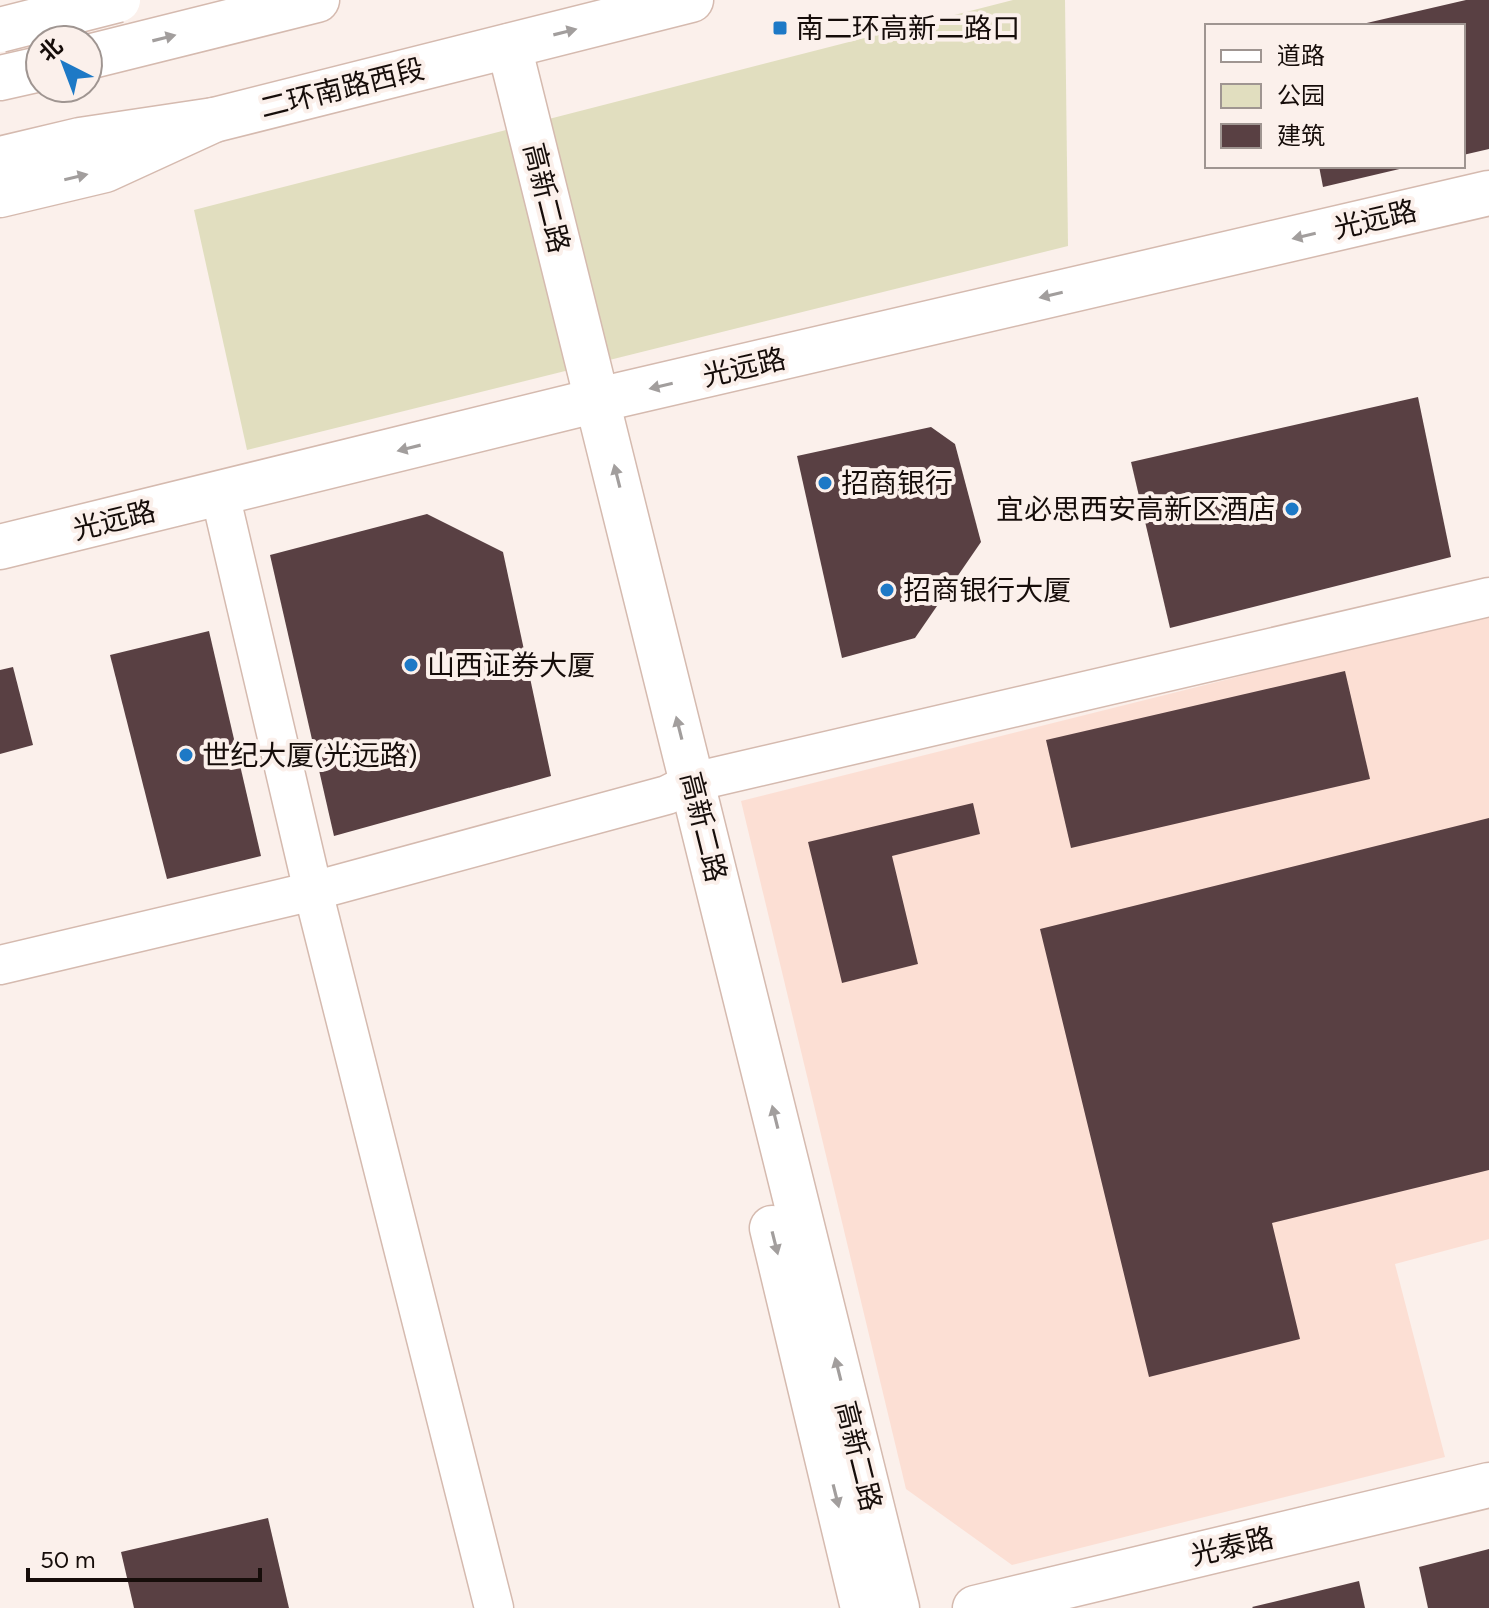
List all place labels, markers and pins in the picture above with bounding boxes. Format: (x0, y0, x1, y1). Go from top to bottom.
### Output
place label: 南二环高新二路口 (796, 11, 1020, 45)
marker: 南二环高新二路口 (771, 19, 789, 37)
place label: 招商银行 (841, 466, 953, 500)
marker: 招商银行 (816, 474, 834, 492)
place label: 宜必思西安高新区酒店 (996, 492, 1276, 526)
marker: 宜必思西安高新区酒店 (1283, 500, 1301, 518)
place label: 招商银行大厦 (903, 573, 1071, 607)
marker: 招商银行大厦 (878, 581, 896, 599)
place label: 山西证券大厦 (427, 648, 595, 682)
marker: 山西证券大厦 (402, 656, 420, 674)
place label: 世纪大厦(光远路) (202, 738, 418, 772)
marker: 世纪大厦(光远路) (177, 746, 195, 764)

